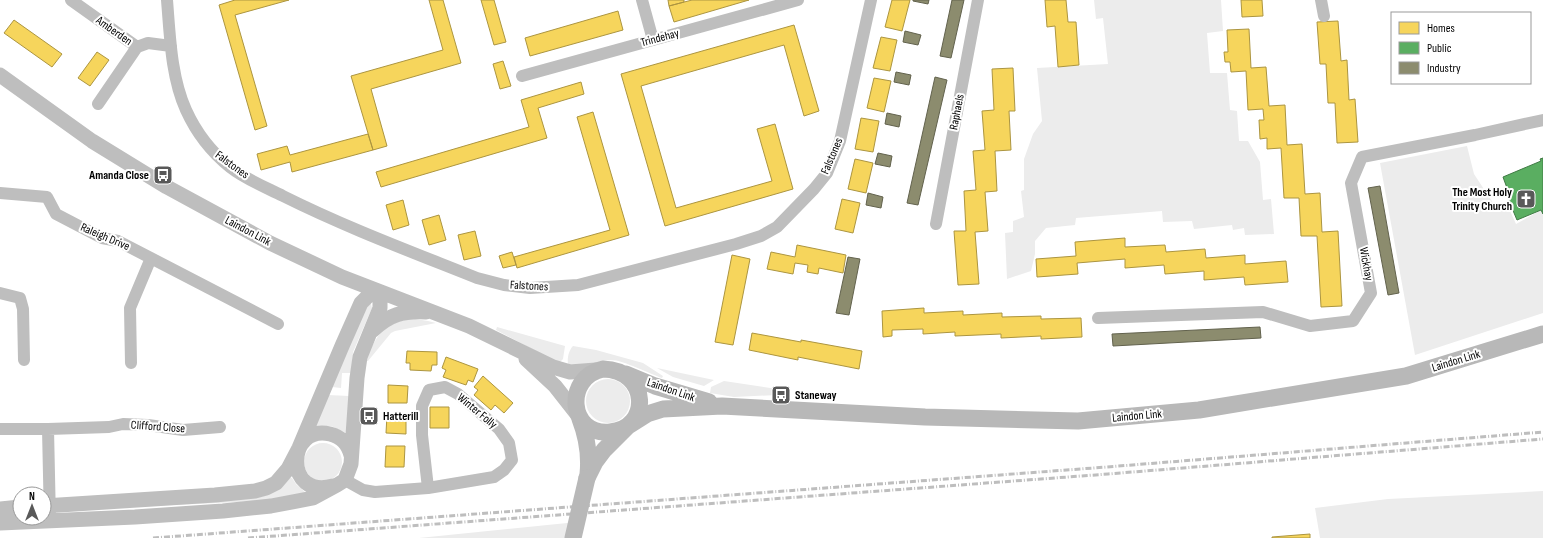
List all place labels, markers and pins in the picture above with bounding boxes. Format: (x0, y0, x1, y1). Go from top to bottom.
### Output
bus stop icon: Amanda Close (152, 164, 174, 186)
place label: Amanda Close (88, 168, 149, 183)
place label: The Most Holy Trinity Church (1452, 185, 1512, 214)
church icon: The Most Holy Trinity Church (1515, 188, 1537, 210)
bus stop icon: Staneway (770, 384, 792, 406)
place label: Staneway (795, 388, 837, 403)
bus stop icon: Hatterill (358, 405, 380, 427)
place label: Hatterill (383, 409, 418, 424)

